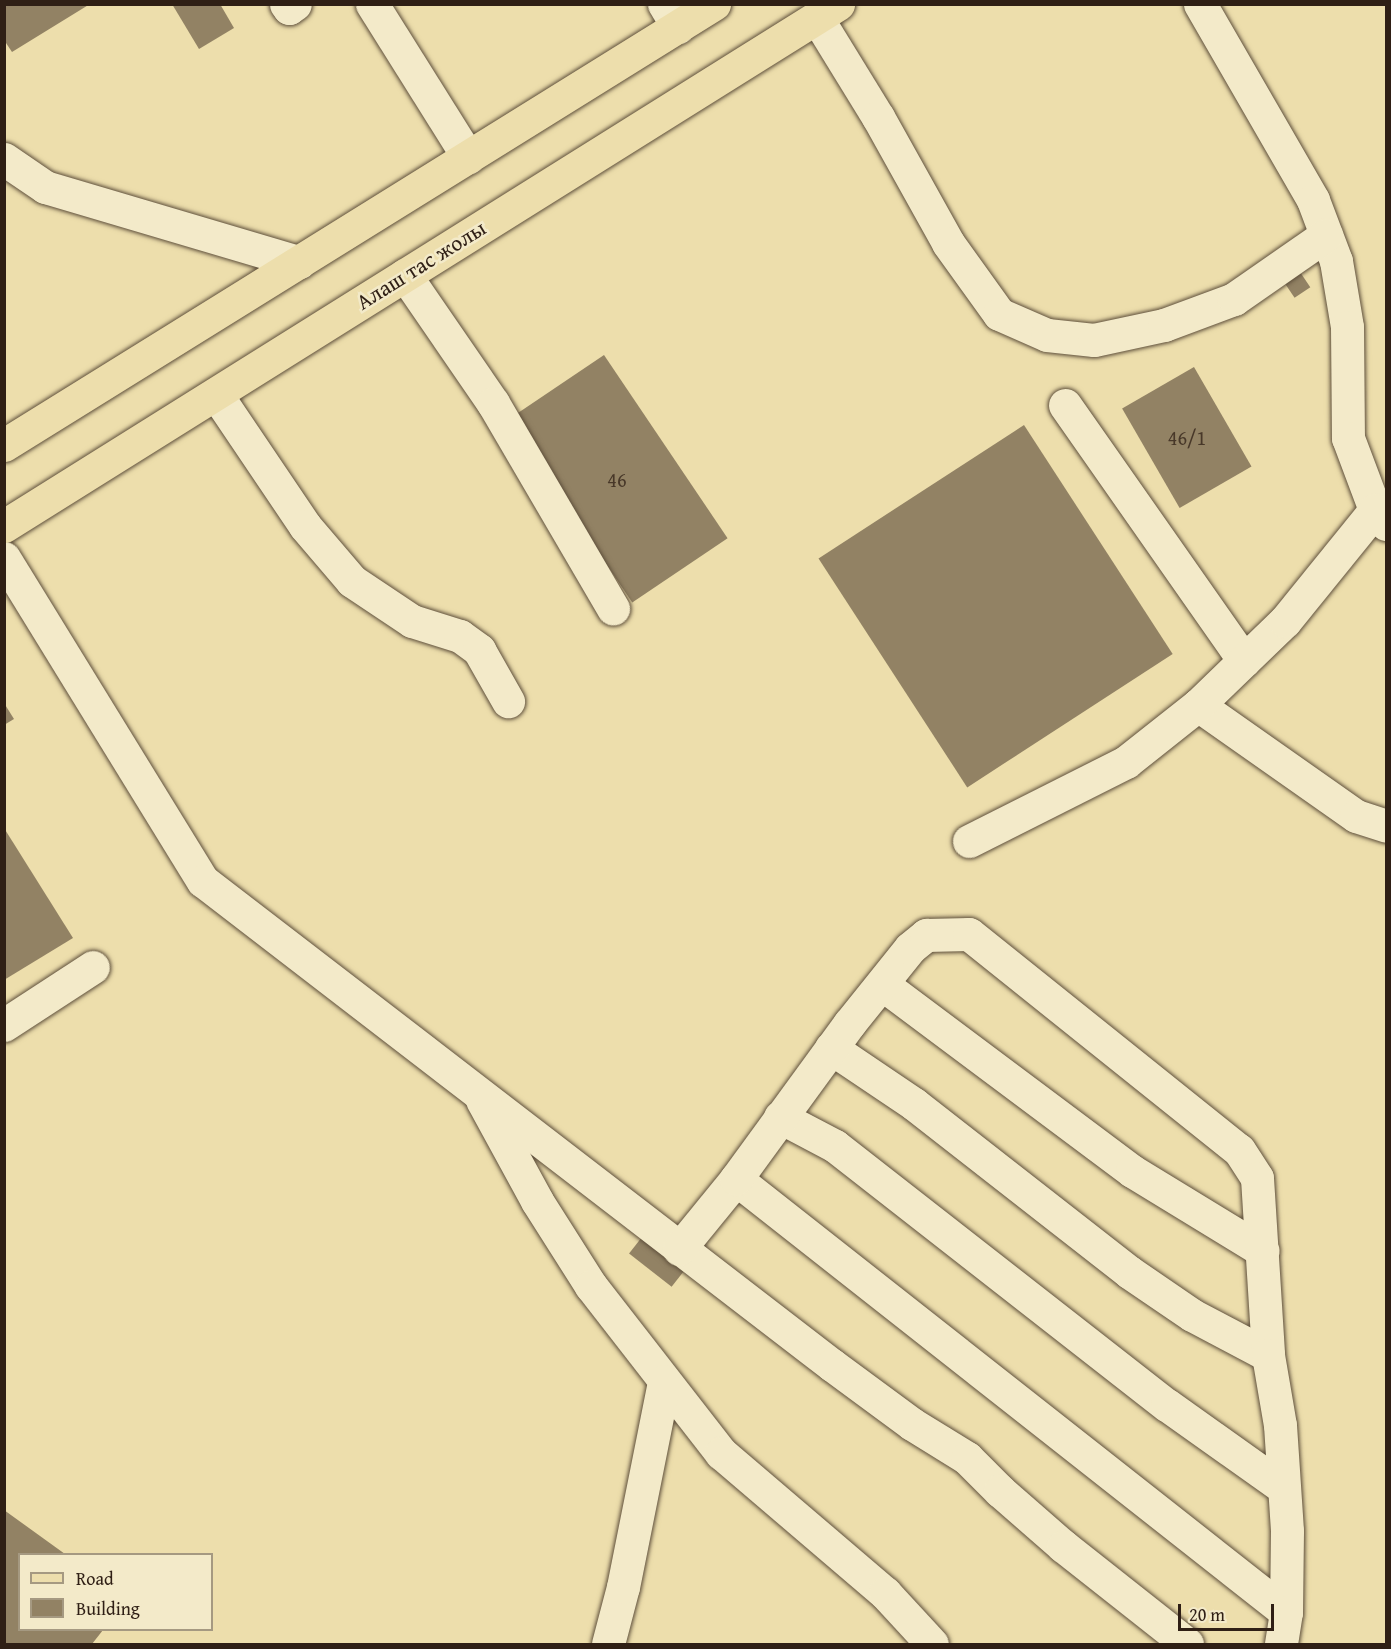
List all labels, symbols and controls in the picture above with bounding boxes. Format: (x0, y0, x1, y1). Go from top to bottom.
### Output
street label: Алаш тас жолы (351, 215, 491, 315)
house number: 46/1 (1168, 425, 1206, 449)
house number: 46 (607, 467, 627, 491)
legend (18, 1553, 213, 1631)
text: Road (76, 1565, 114, 1592)
scale bar (1181, 1592, 1277, 1630)
text: Building (76, 1595, 140, 1622)
text: 20 m (1189, 1601, 1225, 1628)

